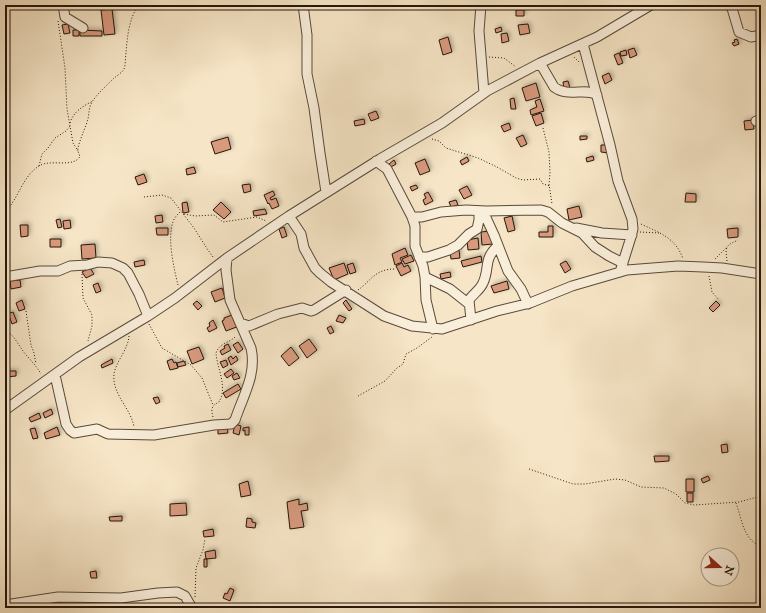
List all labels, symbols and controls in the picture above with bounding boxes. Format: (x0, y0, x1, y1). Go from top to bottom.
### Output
north arrow (700, 547, 740, 587)
text: N (721, 564, 737, 578)

